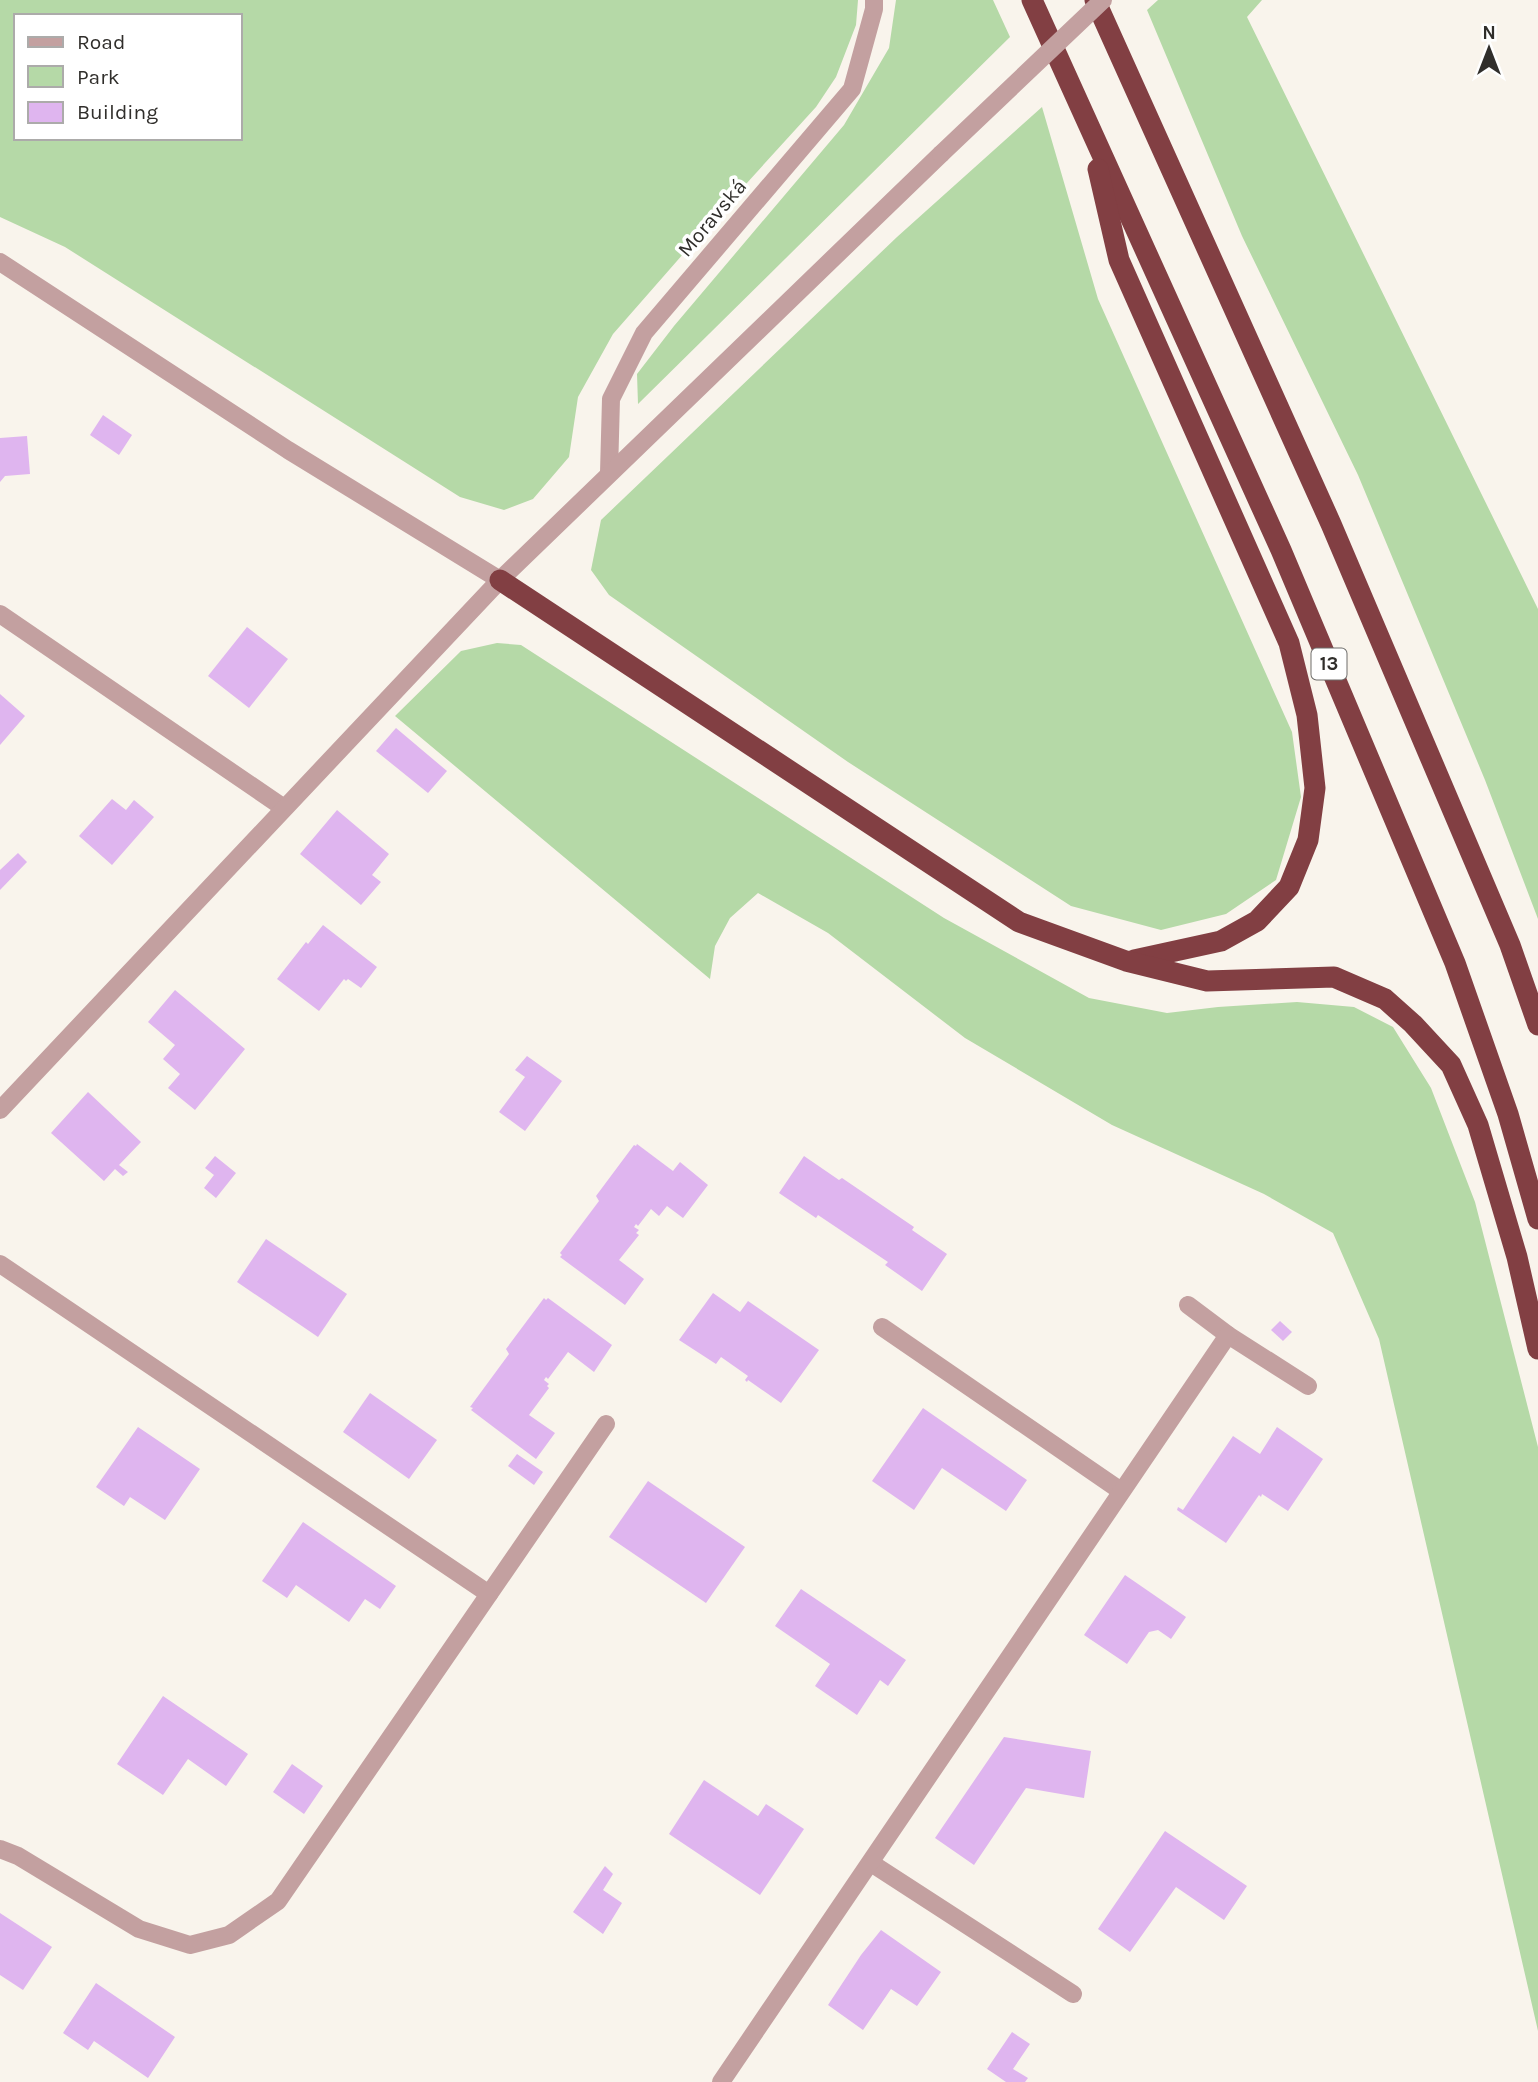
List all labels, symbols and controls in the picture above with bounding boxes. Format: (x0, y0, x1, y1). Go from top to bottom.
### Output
legend (14, 14, 242, 140)
north arrow (1454, 14, 1524, 84)
text: N (1482, 22, 1496, 44)
text: Road (77, 30, 125, 54)
text: Park (77, 65, 120, 89)
text: Building (77, 100, 158, 124)
street label: Moravská (673, 175, 751, 261)
road number: 13 (1312, 649, 1346, 680)

